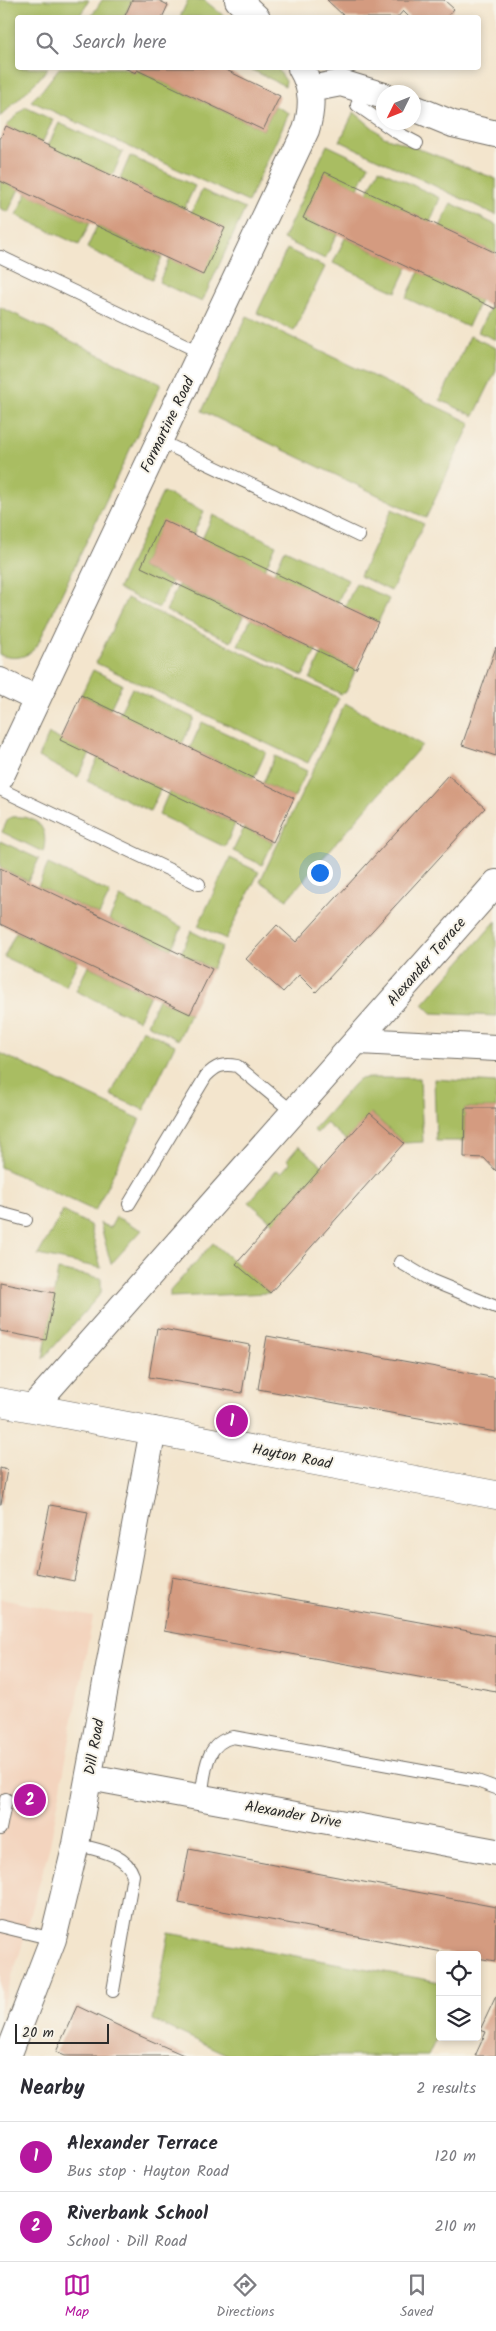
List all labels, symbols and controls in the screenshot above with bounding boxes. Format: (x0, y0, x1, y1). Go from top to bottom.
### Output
search box (15, 15, 481, 70)
text: Search here (73, 28, 167, 58)
icon: search (33, 29, 61, 57)
north arrow (376, 85, 421, 130)
street label: Formartine Road (134, 373, 202, 477)
your location (307, 860, 333, 886)
street label: Alexander Terrace (381, 912, 473, 1012)
pin: 1 (216, 1402, 248, 1440)
street label: Hayton Road (250, 1438, 334, 1477)
street label: Dill Road (78, 1716, 112, 1777)
pin: 2 (14, 1781, 46, 1819)
street label: Alexander Drive (243, 1795, 343, 1835)
map controls (436, 1951, 481, 2041)
button: locate (436, 1951, 481, 1996)
button: layers (436, 1996, 481, 2041)
scale bar (15, 2021, 109, 2044)
text: 20 m (22, 2022, 54, 2044)
text: Nearby (20, 2072, 85, 2105)
text: 2 results (416, 2076, 476, 2101)
text: Alexander Terrace (67, 2129, 218, 2159)
text: 1 (34, 2144, 38, 2169)
text: 120 m (435, 2144, 476, 2169)
text: Bus stop · Hayton Road (67, 2159, 229, 2184)
text: Riverbank School (67, 2199, 208, 2229)
text: 2 (31, 2214, 41, 2239)
text: 210 m (435, 2214, 476, 2239)
text: School · Dill Road (67, 2229, 187, 2254)
tab: Map (63, 2271, 91, 2323)
tab: Directions (216, 2271, 274, 2323)
tab: Saved (400, 2271, 433, 2323)

